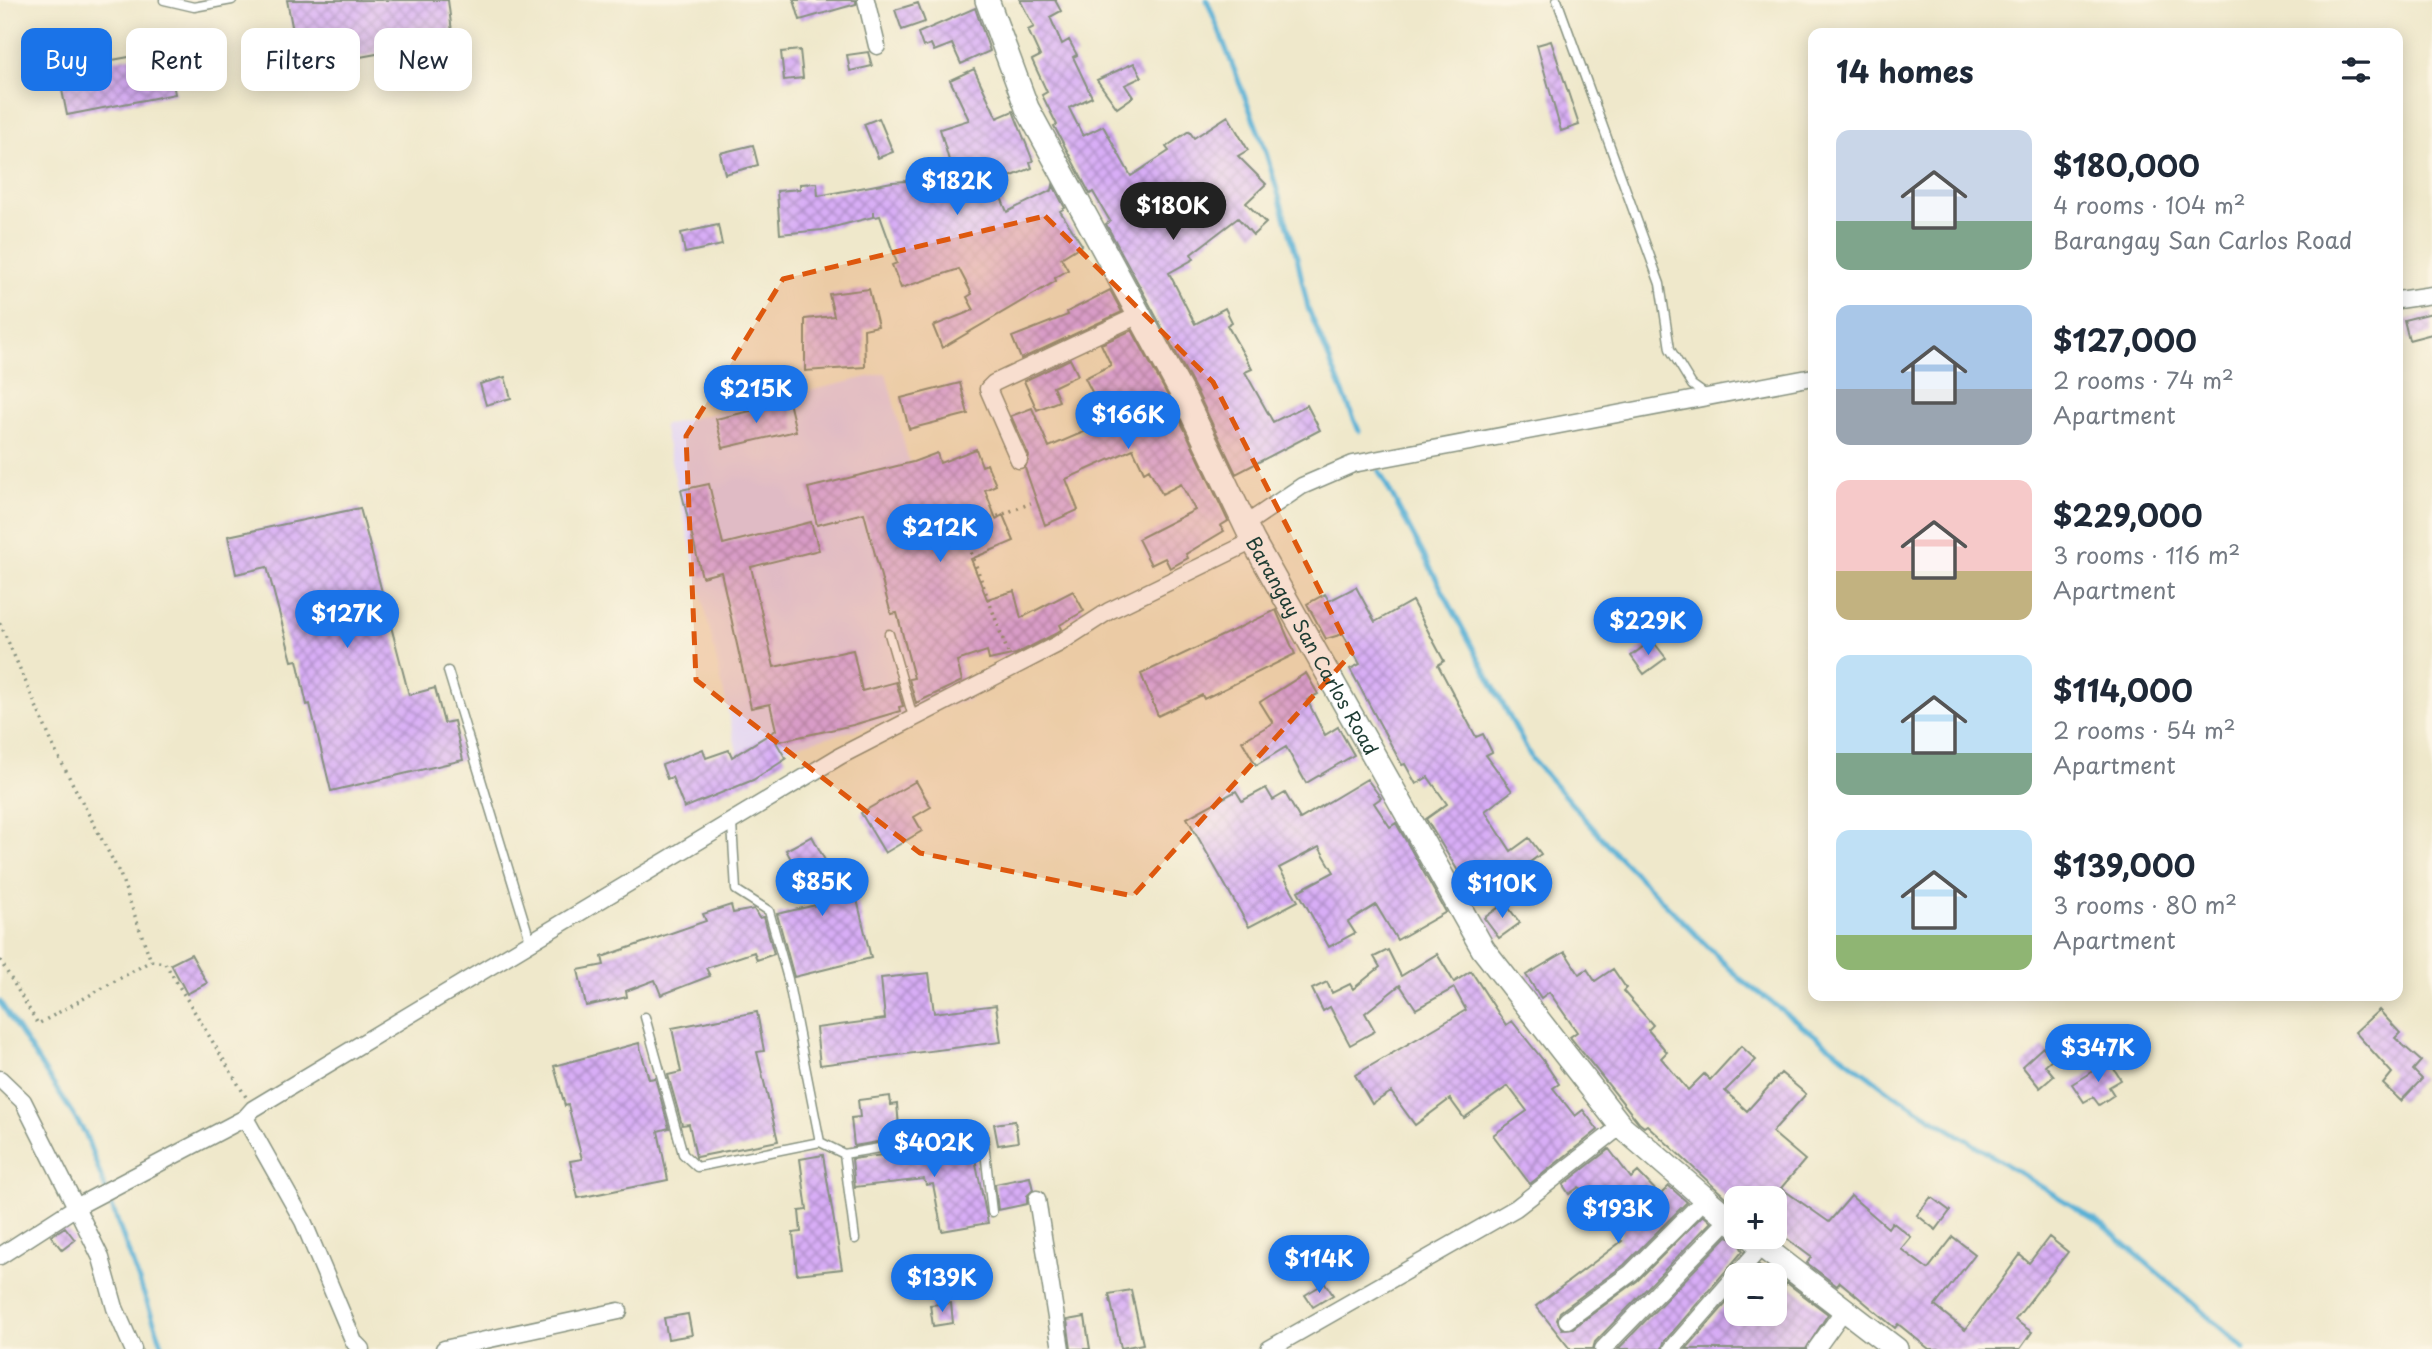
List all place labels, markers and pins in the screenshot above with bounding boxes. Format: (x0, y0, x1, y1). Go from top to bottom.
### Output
pin: $182K (908, 158, 1006, 217)
pin: $180K (1124, 182, 1222, 242)
pin: $215K (707, 366, 805, 425)
pin: $166K (1079, 392, 1177, 451)
pin: $212K (891, 504, 989, 564)
pin: $127K (298, 590, 396, 650)
pin: $229K (1599, 598, 1697, 657)
pin: $85K (781, 858, 863, 918)
pin: $110K (1453, 860, 1551, 920)
pin: $347K (2049, 1024, 2147, 1084)
pin: $402K (885, 1120, 983, 1179)
pin: $193K (1569, 1186, 1667, 1245)
pin: $114K (1270, 1236, 1368, 1295)
pin: $139K (893, 1254, 991, 1314)

